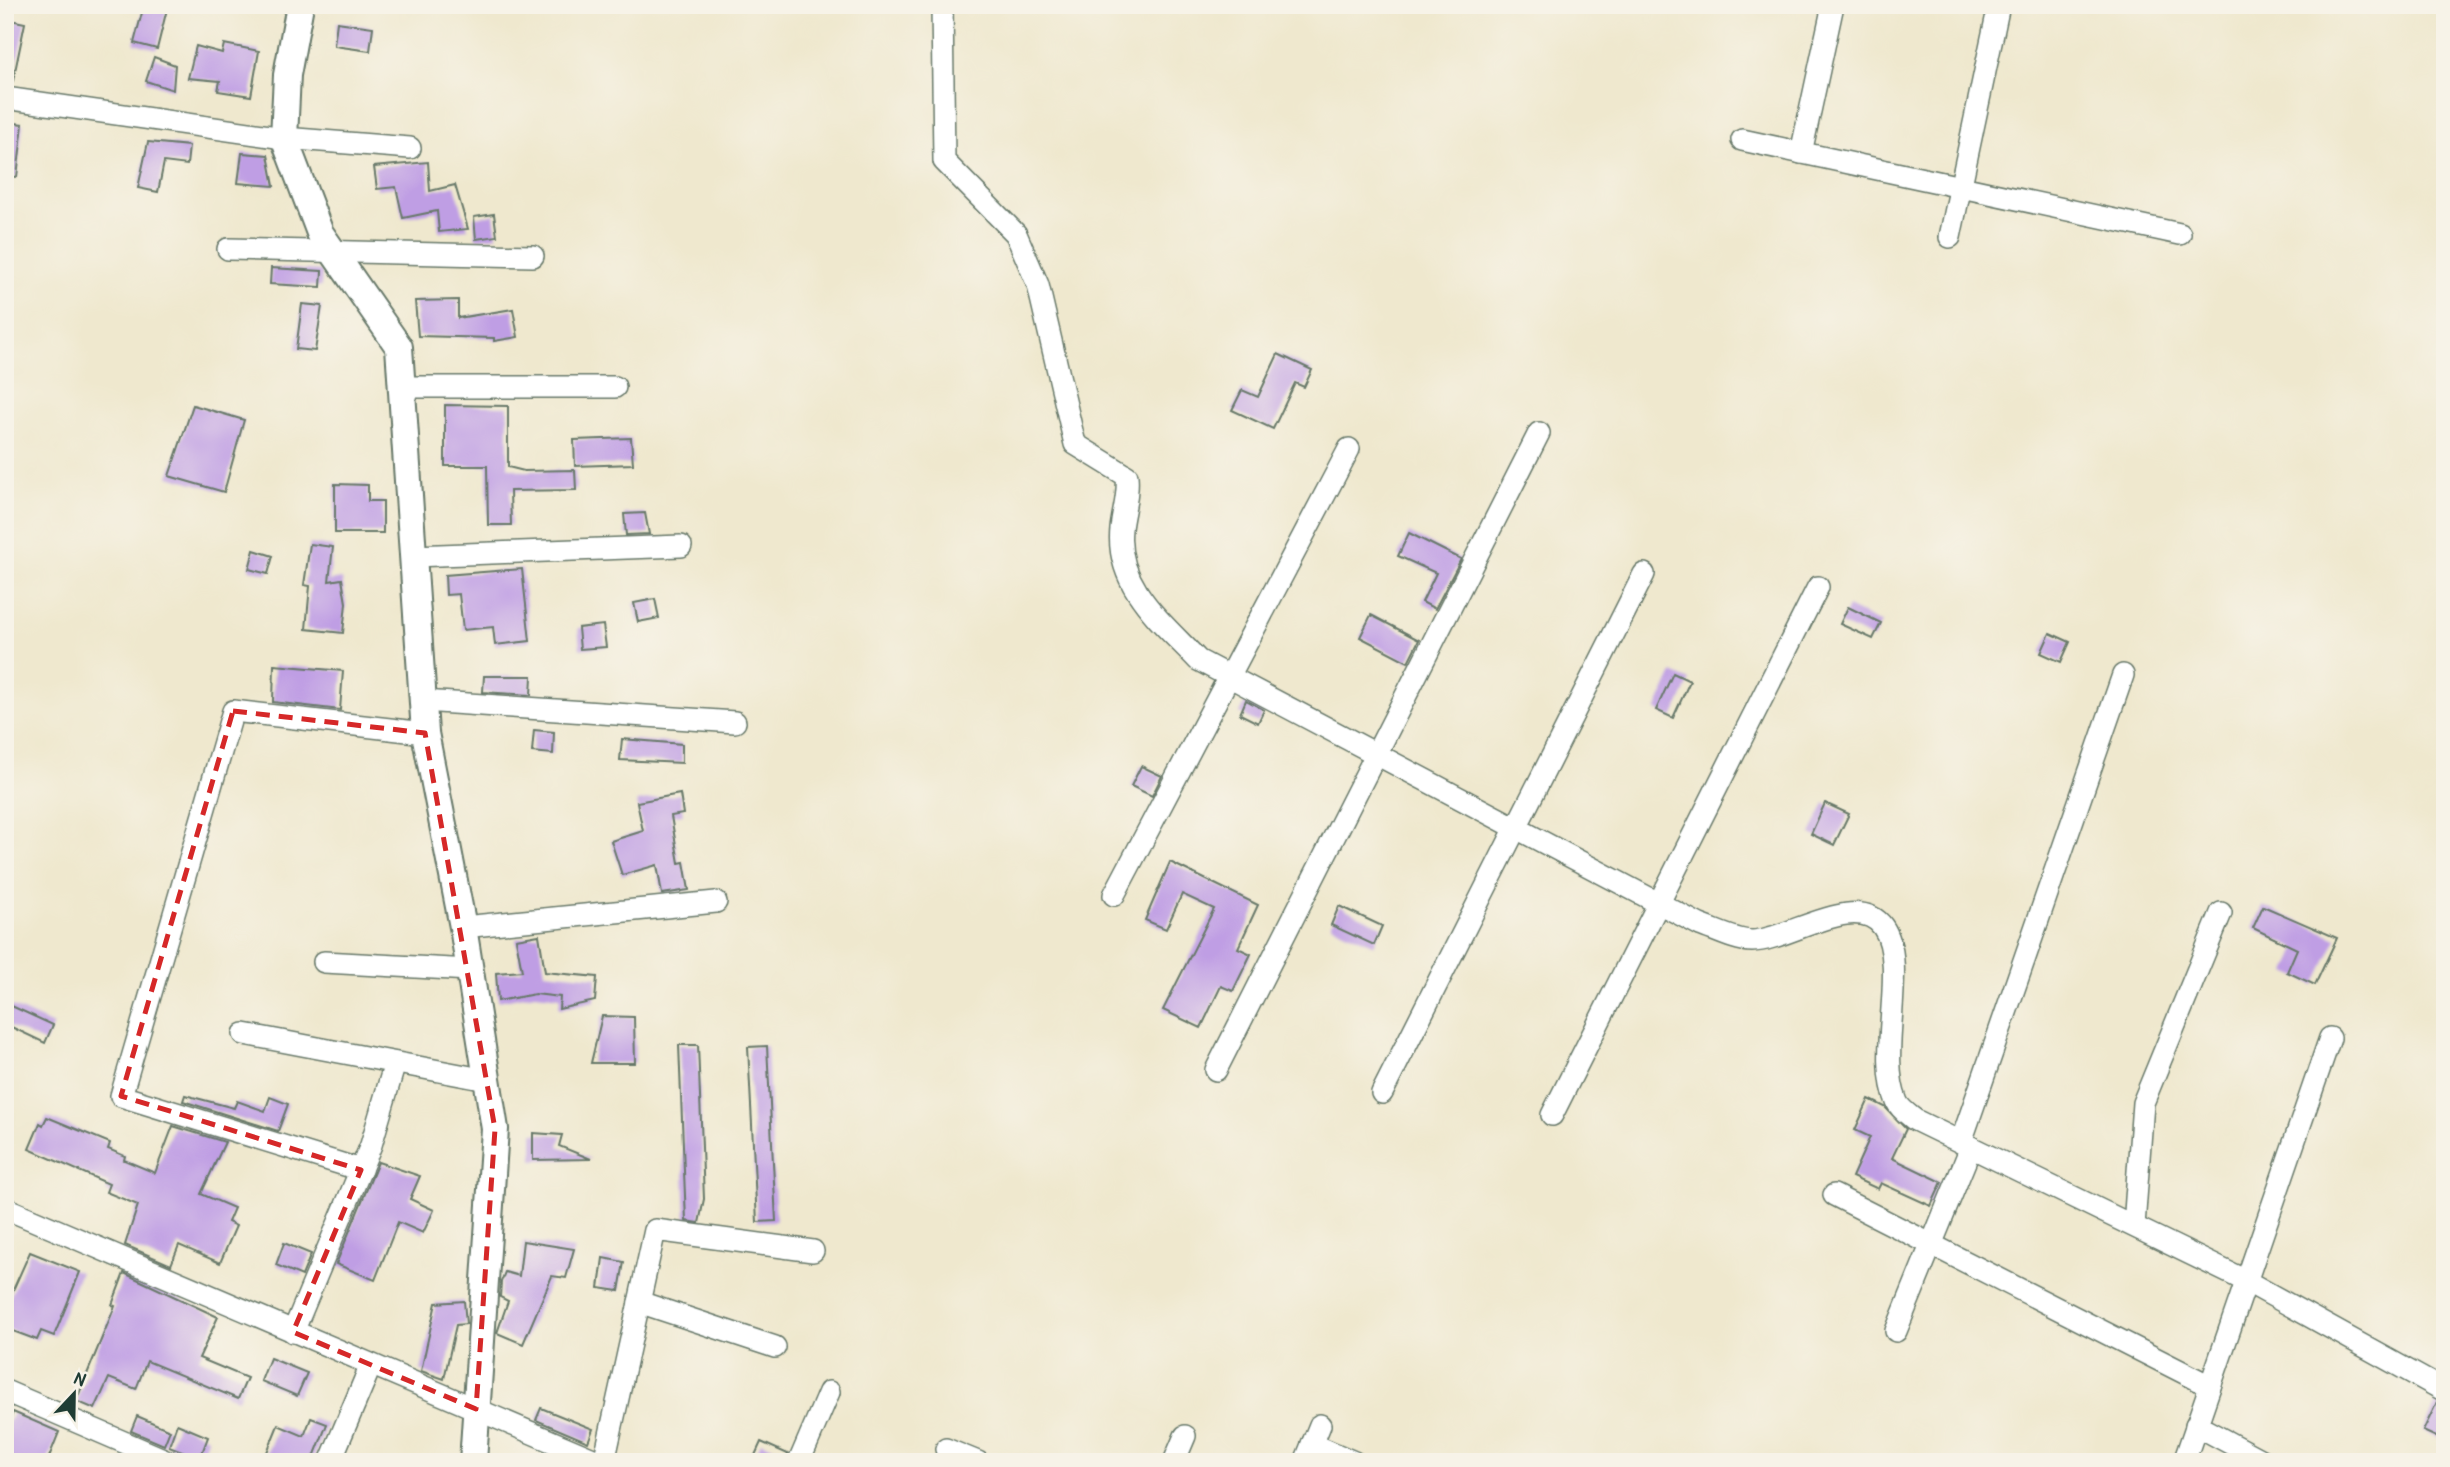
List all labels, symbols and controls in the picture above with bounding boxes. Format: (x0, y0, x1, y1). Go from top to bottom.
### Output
north arrow (38, 1358, 108, 1428)
text: N (71, 1364, 90, 1392)

